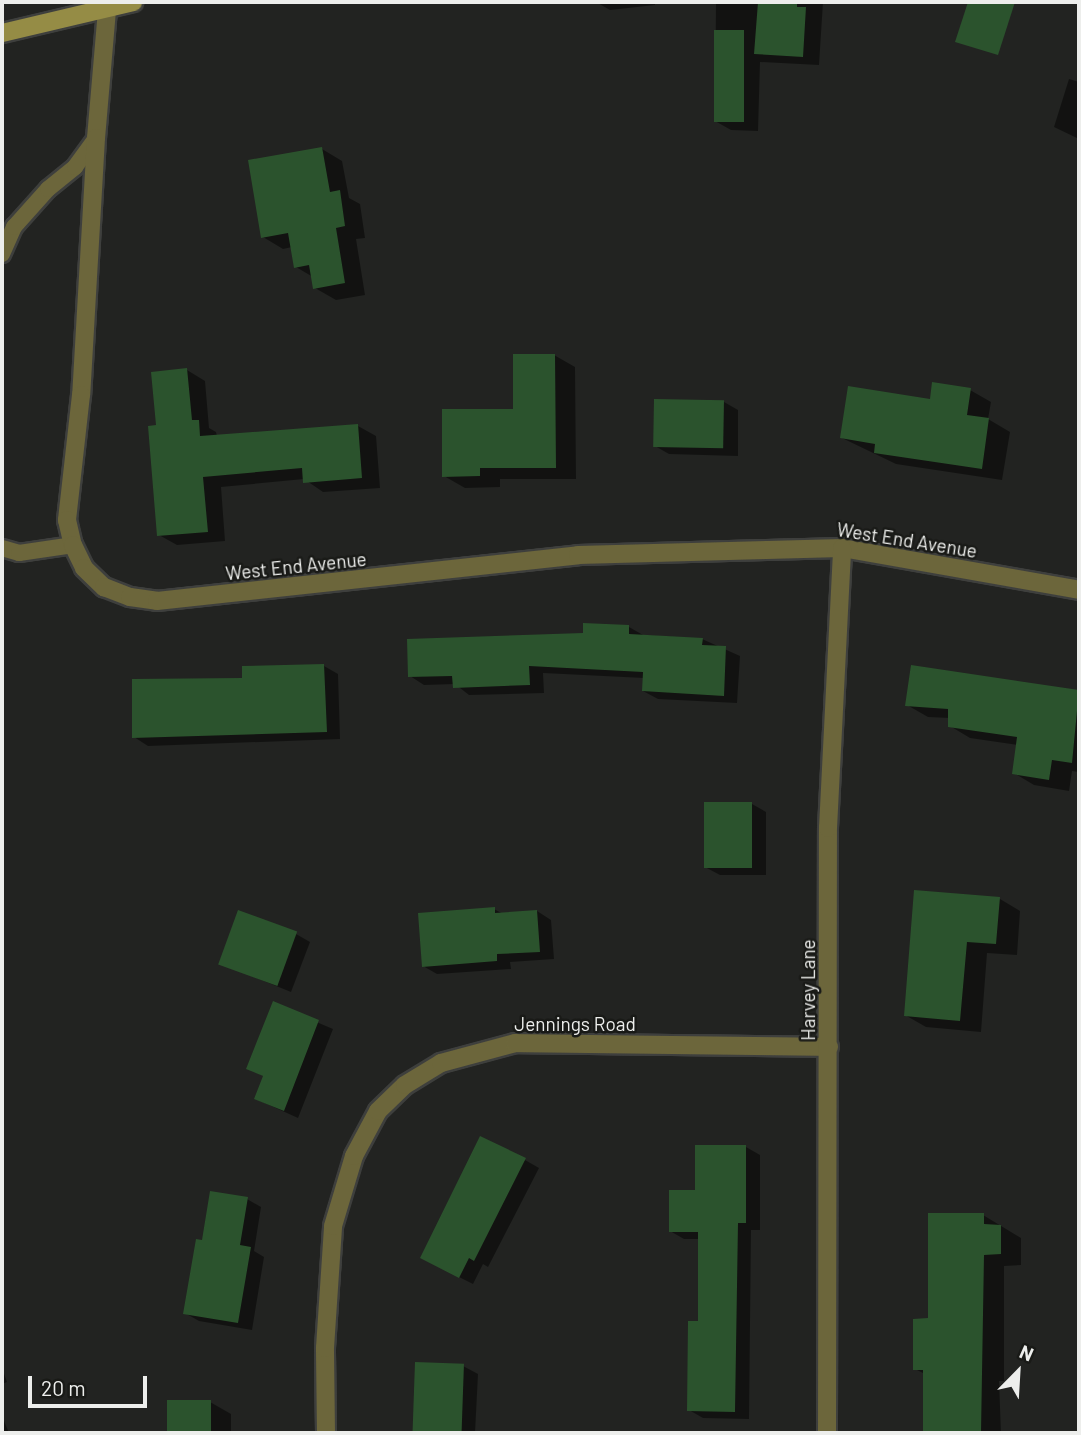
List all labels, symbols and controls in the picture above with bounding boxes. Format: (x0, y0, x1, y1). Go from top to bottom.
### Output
street label: West End Avenue (835, 518, 979, 562)
street label: West End Avenue (224, 547, 368, 585)
street label: Harvey Lane (797, 939, 819, 1041)
street label: Jennings Road (514, 1013, 636, 1035)
north arrow (983, 1337, 1053, 1407)
text: N (1016, 1339, 1037, 1365)
scale bar (32, 1362, 150, 1406)
text: 20 m (41, 1375, 86, 1400)

